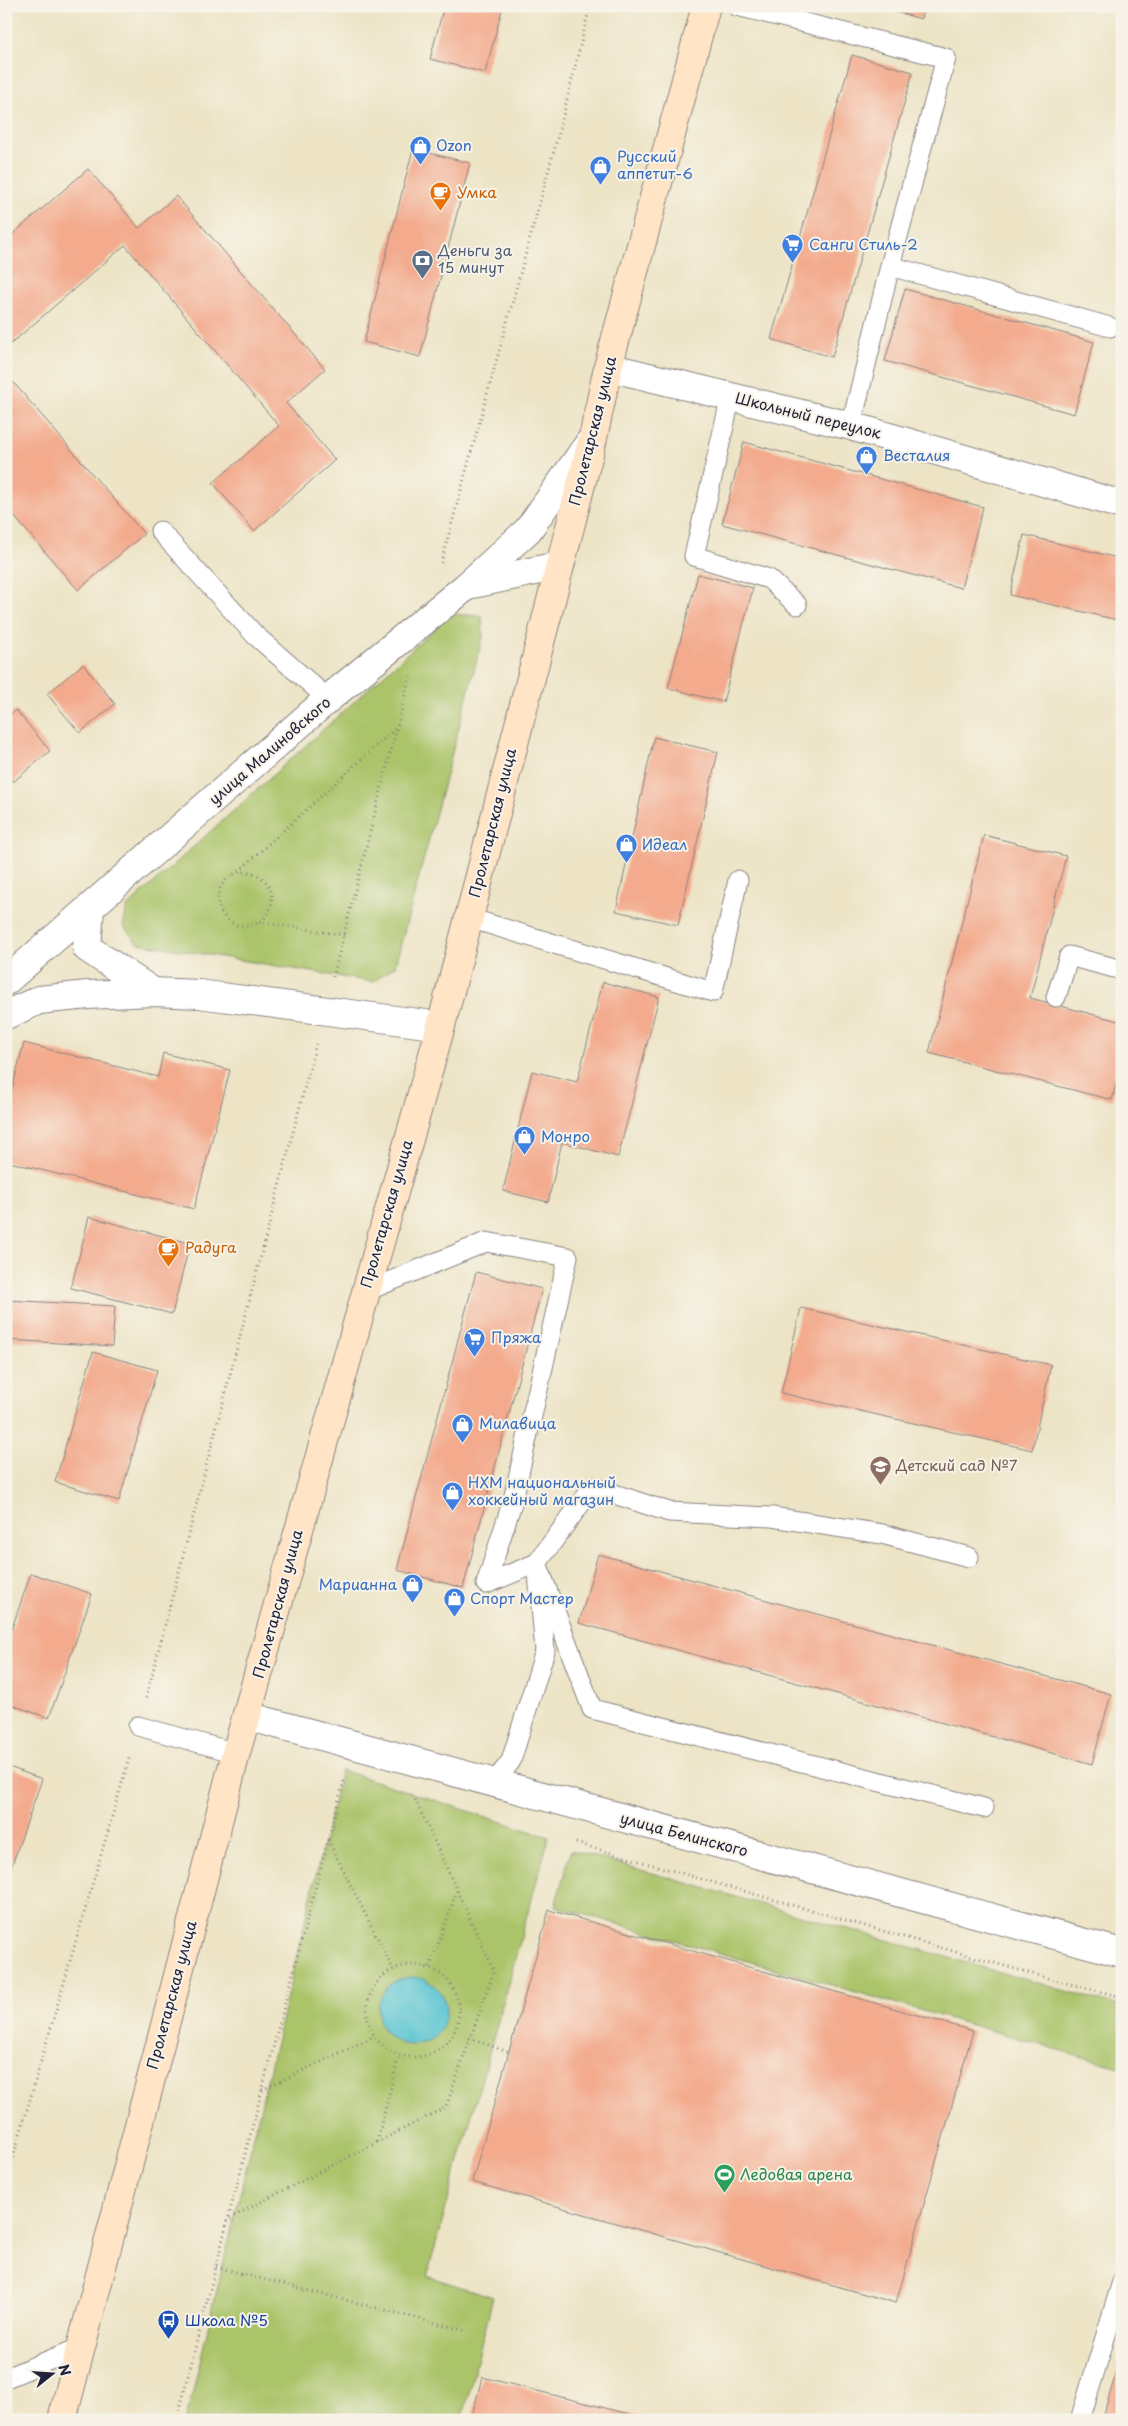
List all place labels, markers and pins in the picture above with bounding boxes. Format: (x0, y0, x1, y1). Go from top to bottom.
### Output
place label: Ozon (436, 133, 472, 156)
shop icon: Ozon (408, 134, 432, 165)
place label: Русский аппетит-6 (617, 144, 693, 184)
shop icon: Русский аппетит-6 (589, 154, 613, 185)
place label: Умка (457, 180, 497, 203)
cafe icon: Умка (429, 181, 453, 212)
place label: Санги Стиль-2 (809, 232, 918, 255)
supermarket icon: Санги Стиль-2 (781, 233, 805, 264)
place label: Деньги за 15 минут (437, 238, 513, 278)
bank icon: Деньги за 15 минут (410, 248, 434, 279)
place label: Весталия (883, 443, 950, 466)
shop icon: Весталия (855, 444, 879, 475)
place label: Идеал (642, 832, 688, 855)
shop icon: Идеал (614, 833, 638, 864)
place label: Монро (541, 1124, 590, 1147)
shop icon: Монро (513, 1125, 537, 1156)
place label: Радуга (185, 1235, 237, 1258)
cafe icon: Радуга (157, 1236, 181, 1267)
place label: Пряжа (491, 1325, 542, 1348)
supermarket icon: Пряжа (463, 1326, 487, 1357)
place label: Милавица (479, 1411, 557, 1434)
shop icon: Милавица (451, 1412, 475, 1443)
place label: Детский сад №7 (895, 1453, 1018, 1476)
school or university icon: Детский сад №7 (868, 1454, 892, 1485)
place label: НХМ национальный хоккейный магазин (468, 1470, 616, 1510)
shop icon: НХМ национальный хоккейный магазин (440, 1480, 464, 1511)
place label: Марианна (319, 1572, 398, 1595)
shop icon: Марианна (401, 1573, 425, 1604)
place label: Спорт Мастер (470, 1586, 574, 1609)
shop icon: Спорт Мастер (442, 1587, 466, 1618)
place label: Ледовая арена (740, 2162, 853, 2185)
sports icon: Ледовая арена (712, 2163, 736, 2194)
place label: Школа №5 (185, 2308, 268, 2331)
bus stop icon: Школа №5 (157, 2309, 181, 2340)

